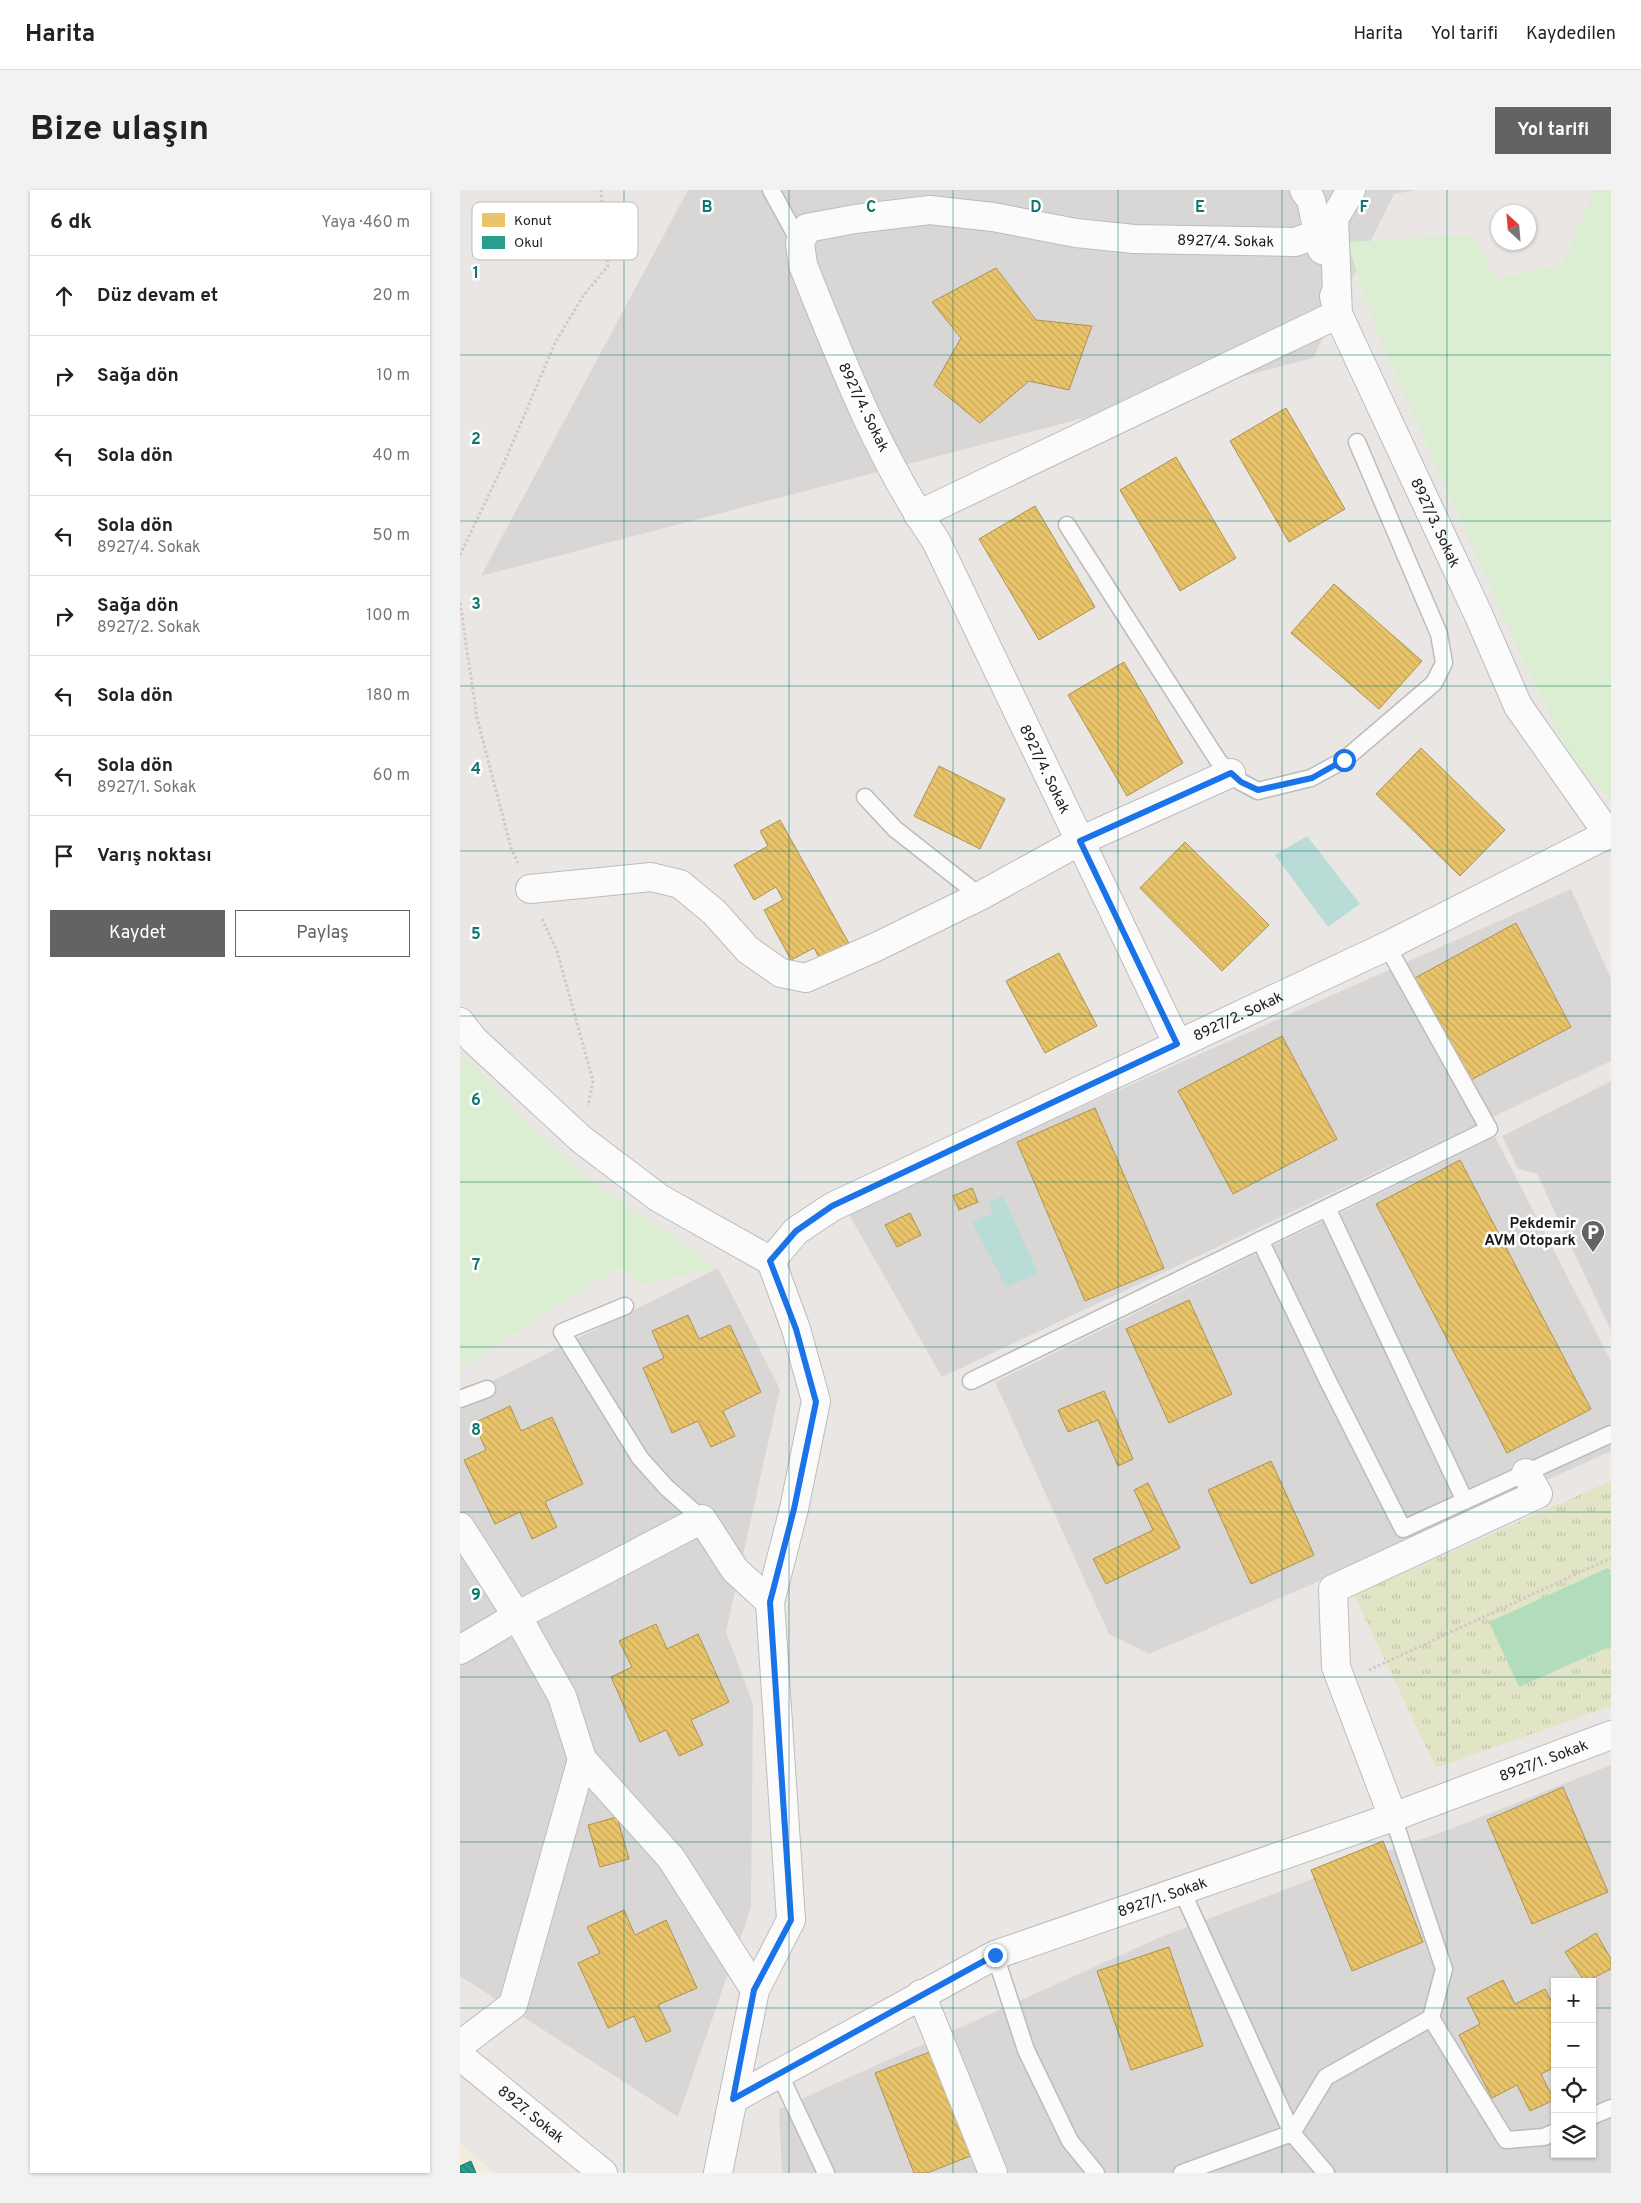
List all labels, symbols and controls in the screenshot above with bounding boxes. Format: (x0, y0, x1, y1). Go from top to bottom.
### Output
text: Harita (25, 20, 95, 50)
text: Harita (1353, 23, 1403, 46)
text: Yol tarifi (1431, 23, 1498, 46)
text: Kaydedilen (1526, 23, 1616, 46)
button: Yol tarifi (1495, 107, 1611, 154)
text: Bize ulaşın (30, 108, 209, 152)
text: B (701, 198, 713, 218)
text: C (866, 198, 876, 218)
text: D (1030, 198, 1042, 218)
text: E (1195, 198, 1205, 218)
text: F (1359, 198, 1369, 218)
legend (472, 202, 638, 260)
north arrow (1491, 205, 1536, 250)
text: 6 dk (50, 209, 92, 236)
text: Yaya · 460 m (321, 213, 410, 233)
text: Konut (514, 213, 552, 230)
street label: 8927/4. Sokak (1177, 232, 1275, 253)
text: Okul (514, 235, 543, 252)
text: 1 (473, 264, 479, 284)
icon: ahead (50, 282, 78, 310)
text: Düz devam et (97, 284, 218, 308)
text: 20 m (373, 286, 410, 306)
street label: 8927/4. Sokak (833, 360, 892, 455)
icon: right (50, 362, 78, 390)
text: Sağa dön (97, 364, 179, 388)
text: 10 m (376, 366, 410, 386)
text: 2 (471, 430, 481, 450)
icon: left (50, 442, 78, 470)
text: Sola dön (97, 444, 173, 468)
text: 40 m (372, 446, 410, 466)
street label: 8927/3. Sokak (1405, 475, 1463, 571)
text: Sola dön (97, 514, 173, 538)
icon: left (50, 522, 78, 550)
text: 50 m (373, 526, 410, 546)
text: 8927/4. Sokak (97, 538, 201, 558)
text: Sağa dön (97, 594, 179, 618)
text: 3 (471, 595, 481, 615)
icon: right (50, 602, 78, 630)
text: 100 m (366, 606, 410, 626)
text: 8927/2. Sokak (97, 618, 200, 638)
icon: left (50, 682, 78, 710)
text: Sola dön (97, 684, 173, 708)
text: 180 m (367, 686, 410, 706)
street label: 8927/4. Sokak (1014, 722, 1073, 817)
route start (1333, 749, 1356, 772)
text: Sola dön (97, 754, 173, 778)
text: 4 (471, 760, 481, 780)
icon: left (50, 762, 78, 790)
text: 60 m (373, 766, 410, 786)
text: 8927/1. Sokak (97, 778, 197, 798)
icon: arrive (50, 842, 78, 870)
text: Varış noktası (97, 844, 212, 868)
button: Kaydet (50, 910, 225, 957)
button: Paylaş (235, 910, 410, 957)
text: 5 (471, 925, 481, 945)
street label: 8927/2. Sokak (1191, 988, 1287, 1047)
text: 6 (471, 1091, 481, 1111)
place label: Pekdemir AVM Otopark (1484, 1215, 1577, 1251)
parking icon: Pekdemir AVM Otopark (1580, 1219, 1606, 1253)
text: 7 (472, 1256, 480, 1276)
text: 8 (471, 1421, 481, 1441)
text: 9 (471, 1586, 481, 1606)
street label: 8927/1. Sokak (1497, 1736, 1591, 1787)
street label: 8927/1. Sokak (1116, 1874, 1210, 1923)
route end (984, 1944, 1007, 1967)
map controls (1551, 1978, 1596, 2158)
button: + (1551, 1978, 1596, 2023)
button: − (1551, 2023, 1596, 2068)
button: locate (1551, 2068, 1596, 2113)
street label: 8927. Sokak (493, 2083, 568, 2148)
button: layers (1551, 2113, 1596, 2158)

